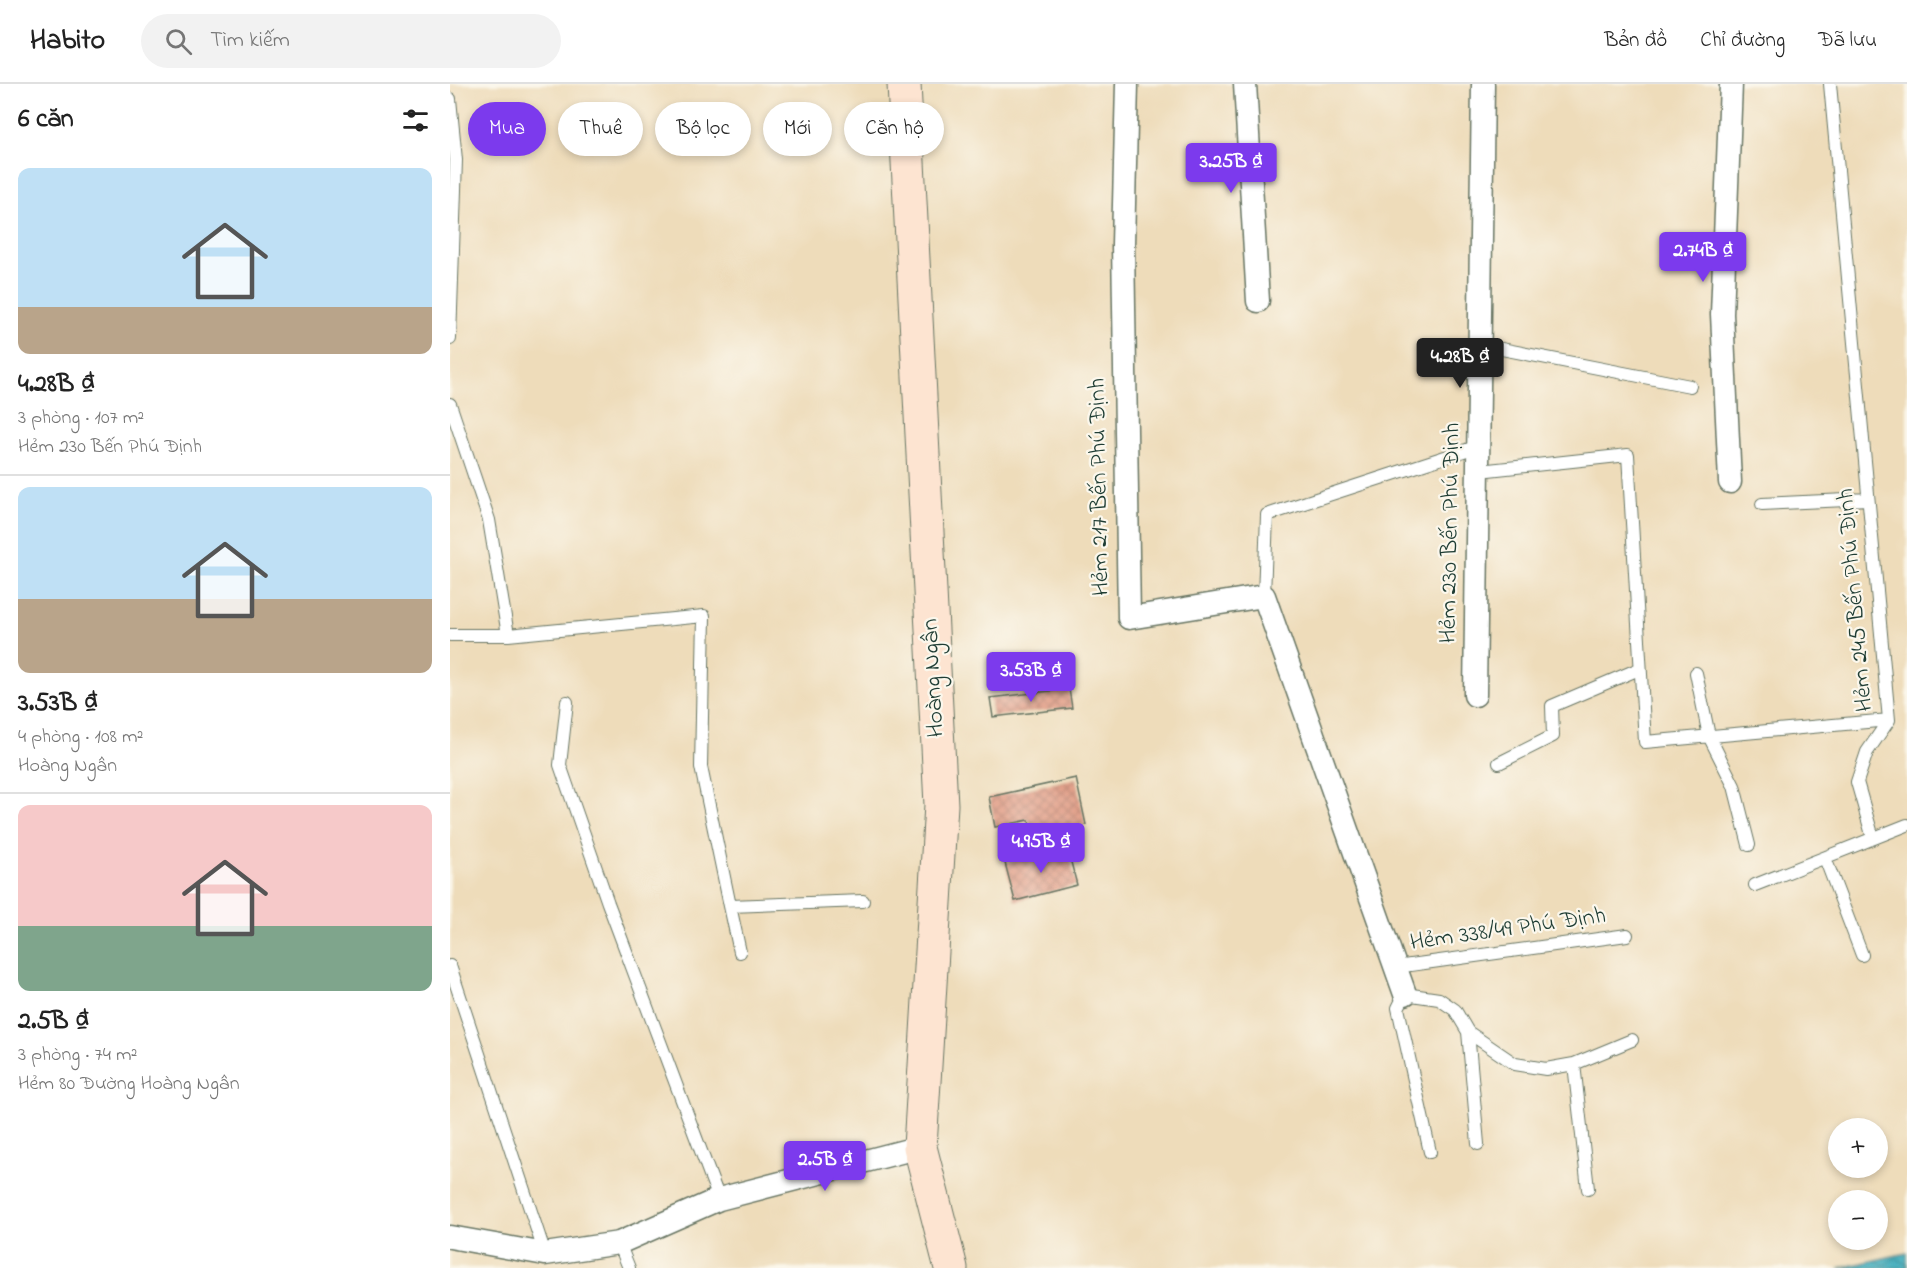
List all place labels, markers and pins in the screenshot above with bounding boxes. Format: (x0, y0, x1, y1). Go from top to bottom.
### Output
pin: 3.25B ₫ (1176, 143, 1286, 194)
pin: 2.74B ₫ (1648, 232, 1758, 283)
pin: 4.28B ₫ (1405, 338, 1515, 389)
pin: 3.53B ₫ (976, 652, 1086, 703)
pin: 4.95B ₫ (986, 823, 1096, 874)
pin: 2.5B ₫ (776, 1141, 874, 1192)

